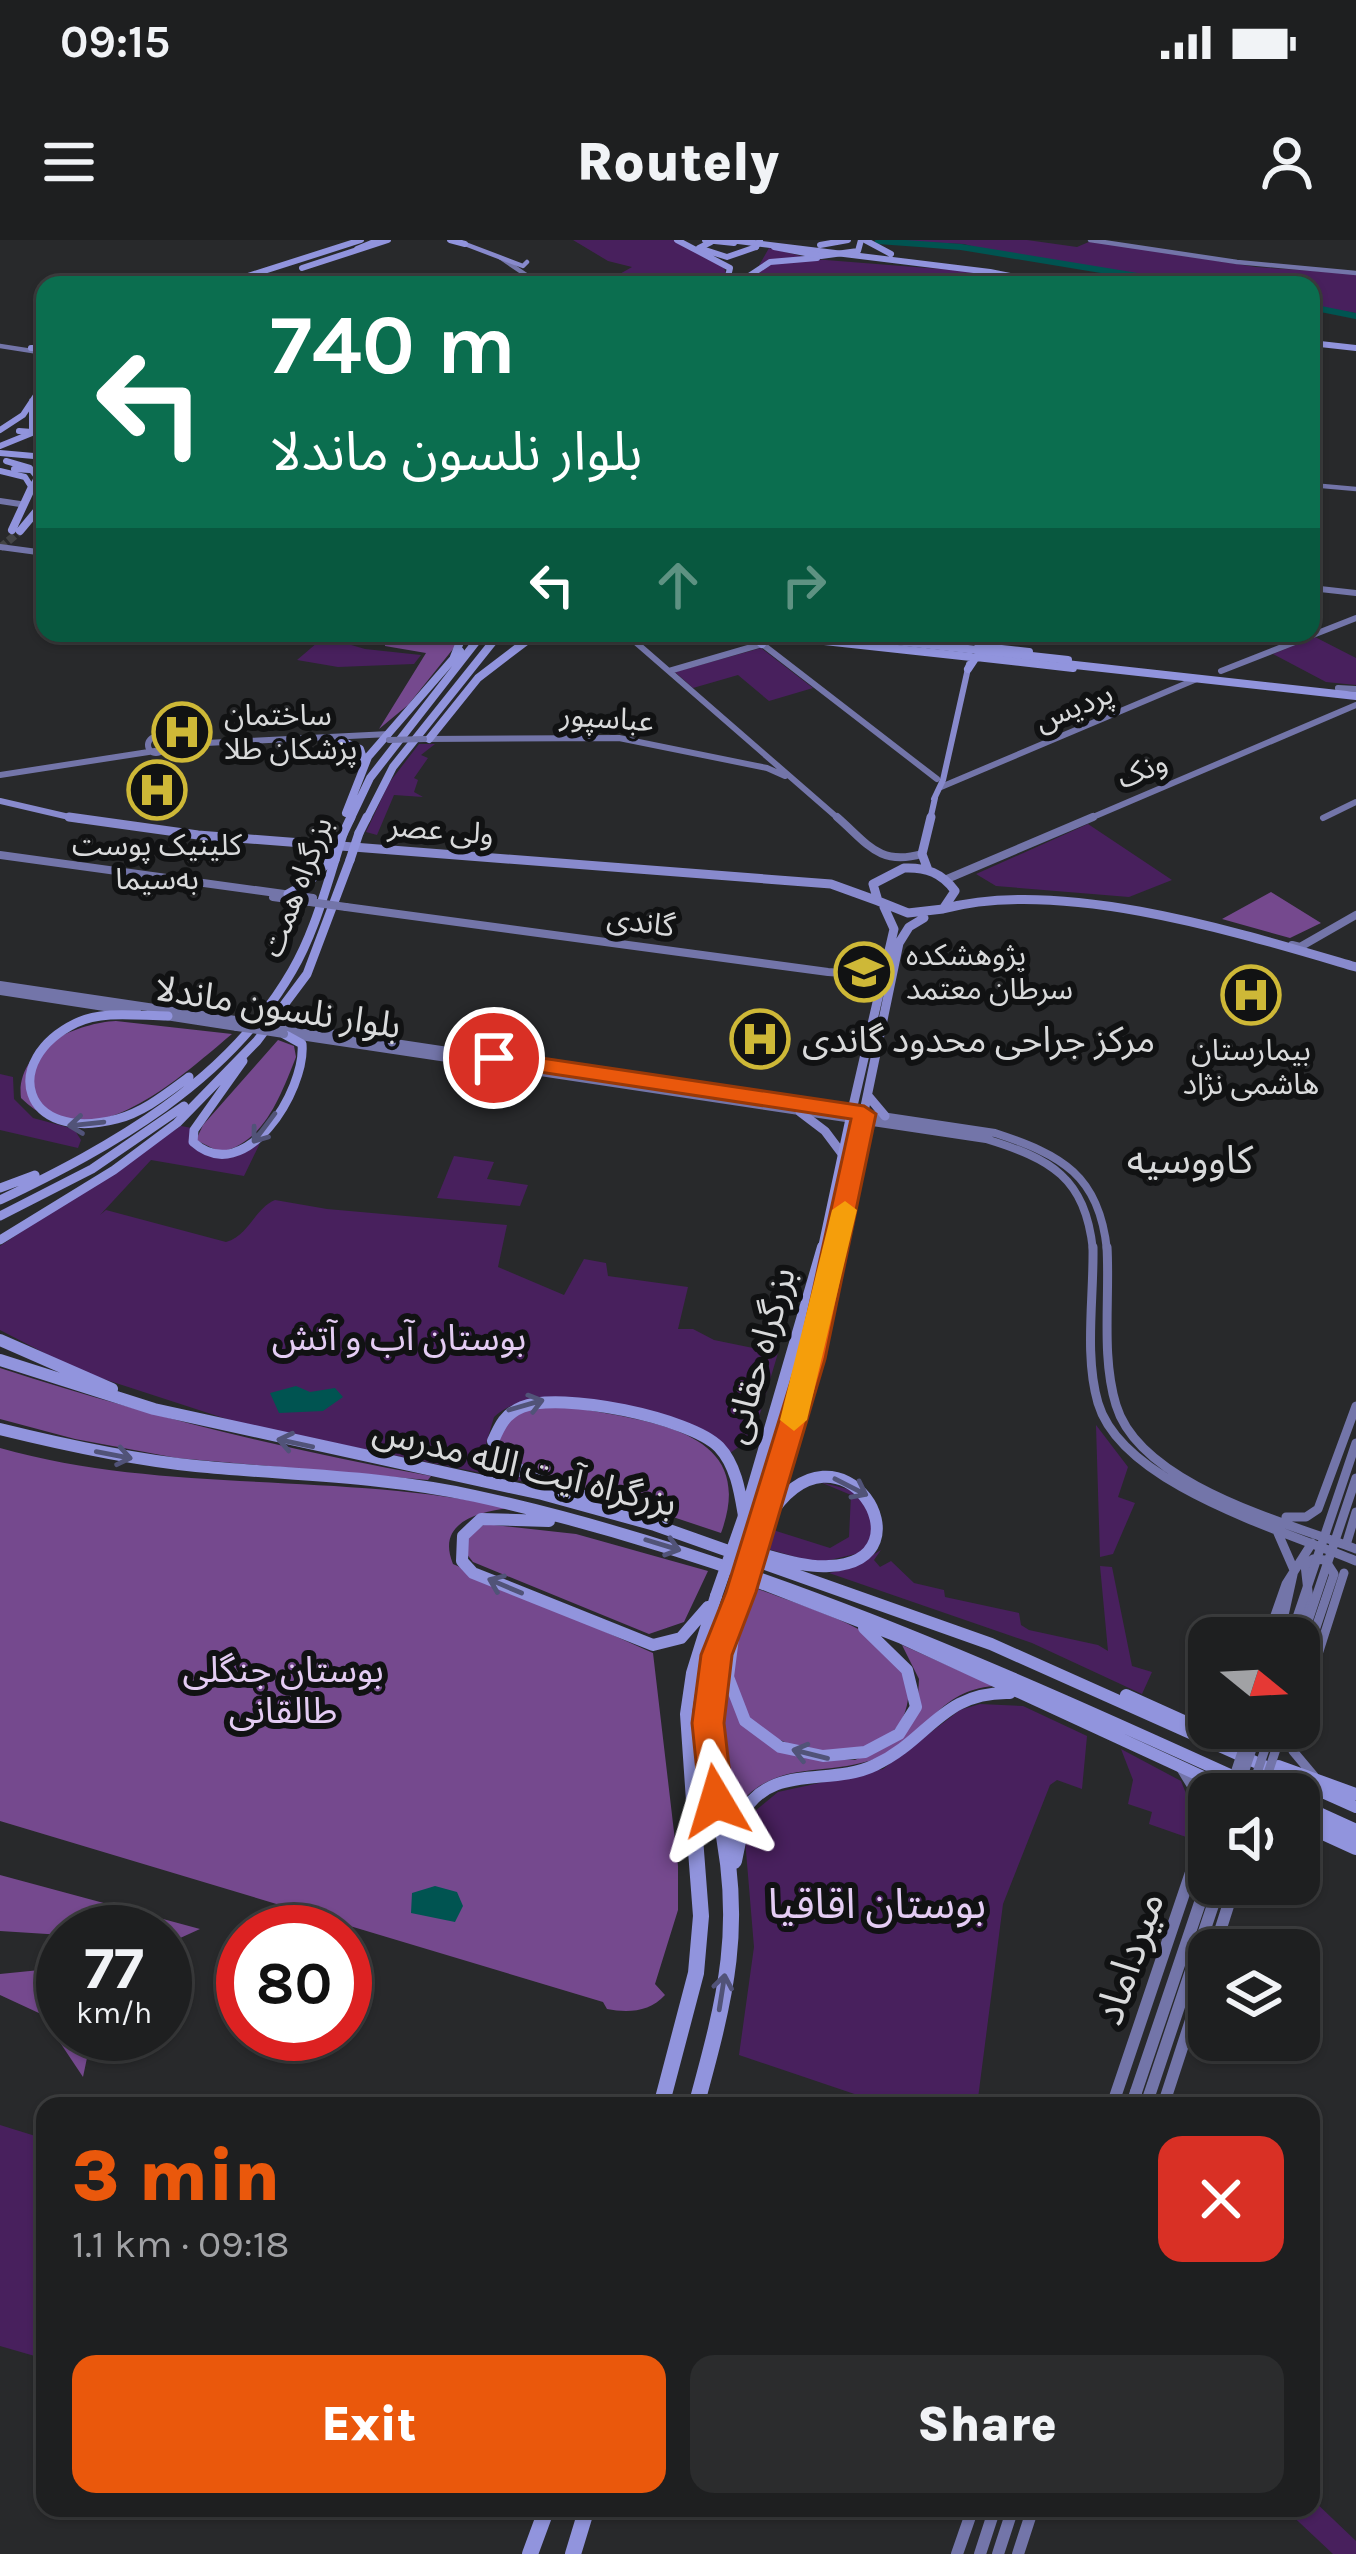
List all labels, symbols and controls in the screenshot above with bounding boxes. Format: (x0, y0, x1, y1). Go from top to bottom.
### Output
text: 09:15 (60, 16, 170, 68)
icon: menu (36, 129, 102, 195)
icon: person (1254, 129, 1320, 195)
text: Routely (577, 130, 779, 194)
text: 740 m (270, 296, 516, 394)
icon: left (72, 324, 228, 480)
text: بلوار نلسون ماندلا (270, 420, 642, 484)
icon: left (519, 552, 585, 618)
icon: ahead (645, 552, 711, 618)
icon: right (771, 552, 837, 618)
street label: پردیس (1030, 675, 1119, 740)
place label: ساختمان پزشکان طلا (224, 697, 357, 768)
street label: عباسپور (558, 697, 655, 740)
hospital icon: ساختمان پزشکان طلا (151, 701, 213, 763)
street label: ونک (1112, 744, 1172, 796)
hospital icon: کلینیک پوست به‌سیما (126, 759, 188, 821)
street label: ولی عصر (386, 807, 495, 853)
street label: بزرگراه همت (254, 812, 340, 962)
place label: کلینیک پوست به‌سیما (72, 827, 243, 897)
street label: گاندی (605, 899, 678, 945)
place label: پژوهشکده سرطان معتمد (906, 937, 1073, 1007)
school or university icon: پژوهشکده سرطان معتمد (833, 941, 895, 1003)
hospital icon: بیمارستان هاشمی نژاد (1220, 964, 1282, 1026)
street label: بلوار نلسون ماندلا (152, 967, 404, 1047)
pin (443, 1007, 545, 1109)
hospital icon: مرکز جراحی محدود گاندی (729, 1008, 791, 1070)
place label: مرکز جراحی محدود گاندی (802, 1019, 1155, 1061)
icon: arrive (461, 1025, 527, 1091)
place label: بیمارستان هاشمی نژاد (1183, 1032, 1319, 1102)
one-way arrow (251, 1111, 277, 1143)
one-way arrow (67, 1113, 106, 1136)
district label: کاووسیه (1127, 1137, 1254, 1183)
street label: بزرگراه حقانی (714, 1262, 804, 1448)
park label: بوستان آب و آتش (272, 1317, 526, 1359)
one-way arrow (507, 1393, 545, 1415)
street label: بزرگراه آیت الله مدرس (369, 1409, 681, 1525)
one-way arrow (277, 1430, 315, 1453)
one-way arrow (94, 1445, 133, 1467)
one-way arrow (833, 1477, 869, 1499)
one-way arrow (643, 1536, 681, 1558)
one-way arrow (487, 1574, 524, 1595)
north arrow (1188, 1617, 1320, 1749)
map controls (1188, 1617, 1320, 2061)
park label: بوستان جنگلی طالقانی (182, 1649, 384, 1732)
position arrow (653, 1738, 779, 1864)
one-way arrow (791, 1742, 829, 1764)
button: sound (1188, 1773, 1320, 1905)
park label: بوستان اقاقیا (768, 1879, 986, 1929)
street label: میرداماد (1083, 1885, 1175, 2031)
speed limit sign: 80 (216, 1905, 372, 2061)
button: layers (1188, 1929, 1320, 2061)
text: 77 (84, 1933, 144, 2003)
one-way arrow (711, 1973, 734, 2012)
text: km/h (76, 1995, 152, 2031)
text: 3 min (72, 2134, 280, 2218)
button: close (1158, 2136, 1284, 2262)
text: 1.1 km · 09:18 (72, 2221, 290, 2267)
button: Exit (72, 2355, 666, 2493)
button: Share (690, 2355, 1284, 2493)

